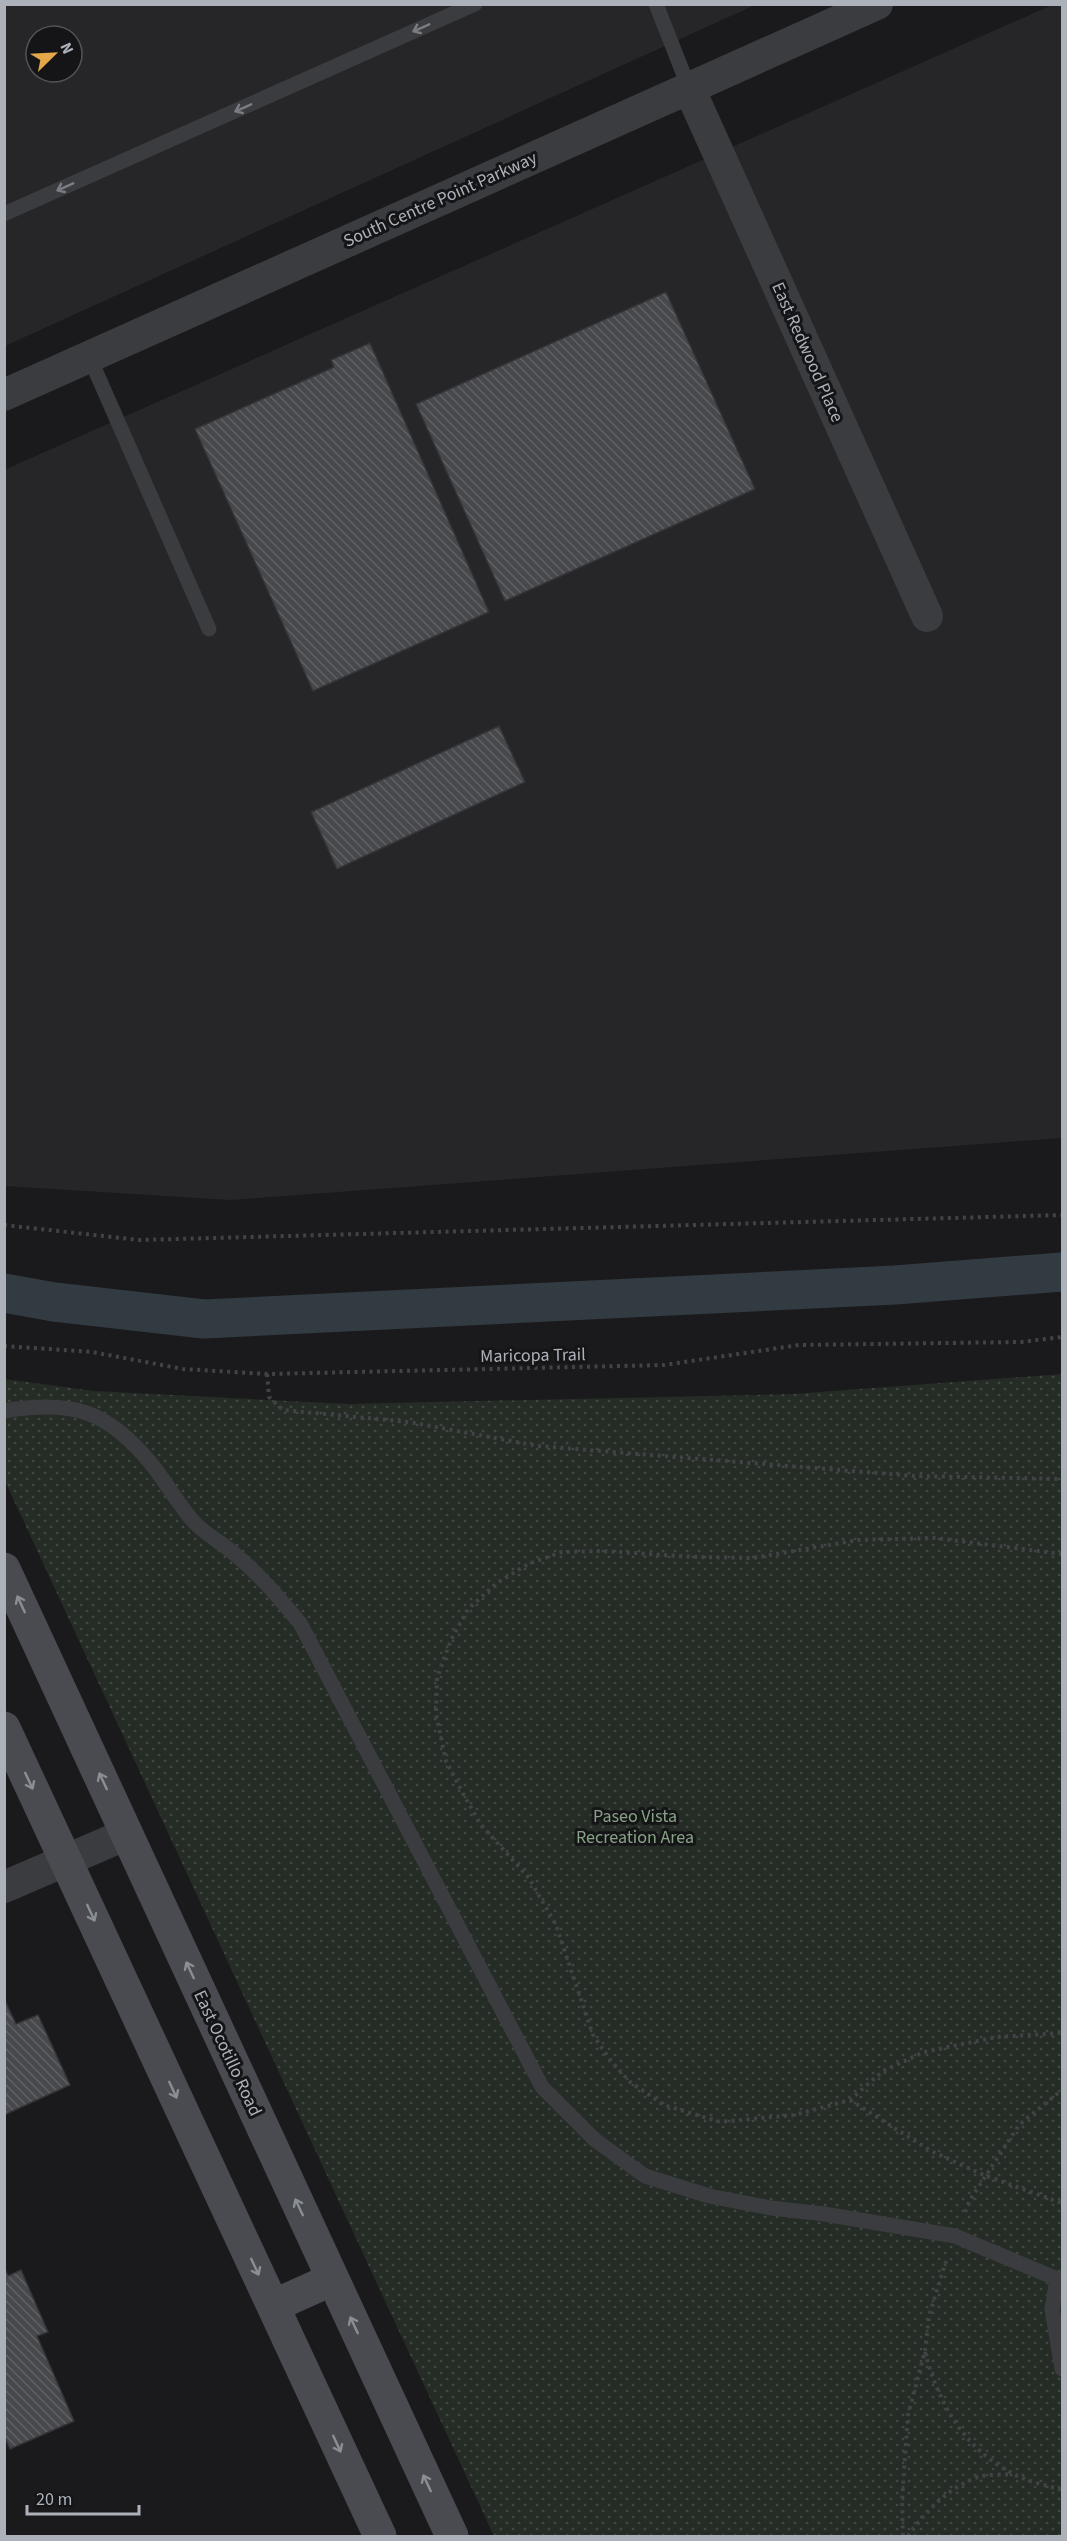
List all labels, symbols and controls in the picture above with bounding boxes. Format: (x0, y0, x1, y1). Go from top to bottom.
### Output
one-way arrow (413, 23, 431, 35)
north arrow (24, 24, 84, 84)
text: N (55, 39, 79, 58)
one-way arrow (235, 102, 253, 114)
street label: South Centre Point Parkway (339, 145, 542, 254)
one-way arrow (57, 182, 75, 193)
street label: East Redwood Place (765, 278, 850, 426)
street label: Maricopa Trail (480, 1342, 586, 1369)
one-way arrow (14, 1595, 26, 1613)
one-way arrow (24, 1771, 36, 1789)
one-way arrow (96, 1772, 108, 1790)
park label: Paseo Vista Recreation Area (576, 1804, 694, 1850)
one-way arrow (86, 1903, 97, 1921)
one-way arrow (183, 1961, 195, 1979)
street label: East Ocotillo Road (187, 1986, 268, 2120)
one-way arrow (168, 2080, 179, 2098)
one-way arrow (293, 2198, 305, 2216)
one-way arrow (250, 2257, 261, 2275)
one-way arrow (348, 2316, 359, 2335)
one-way arrow (332, 2434, 343, 2452)
one-way arrow (421, 2475, 433, 2493)
scale bar (27, 2478, 140, 2516)
text: 20 m (36, 2487, 72, 2512)

